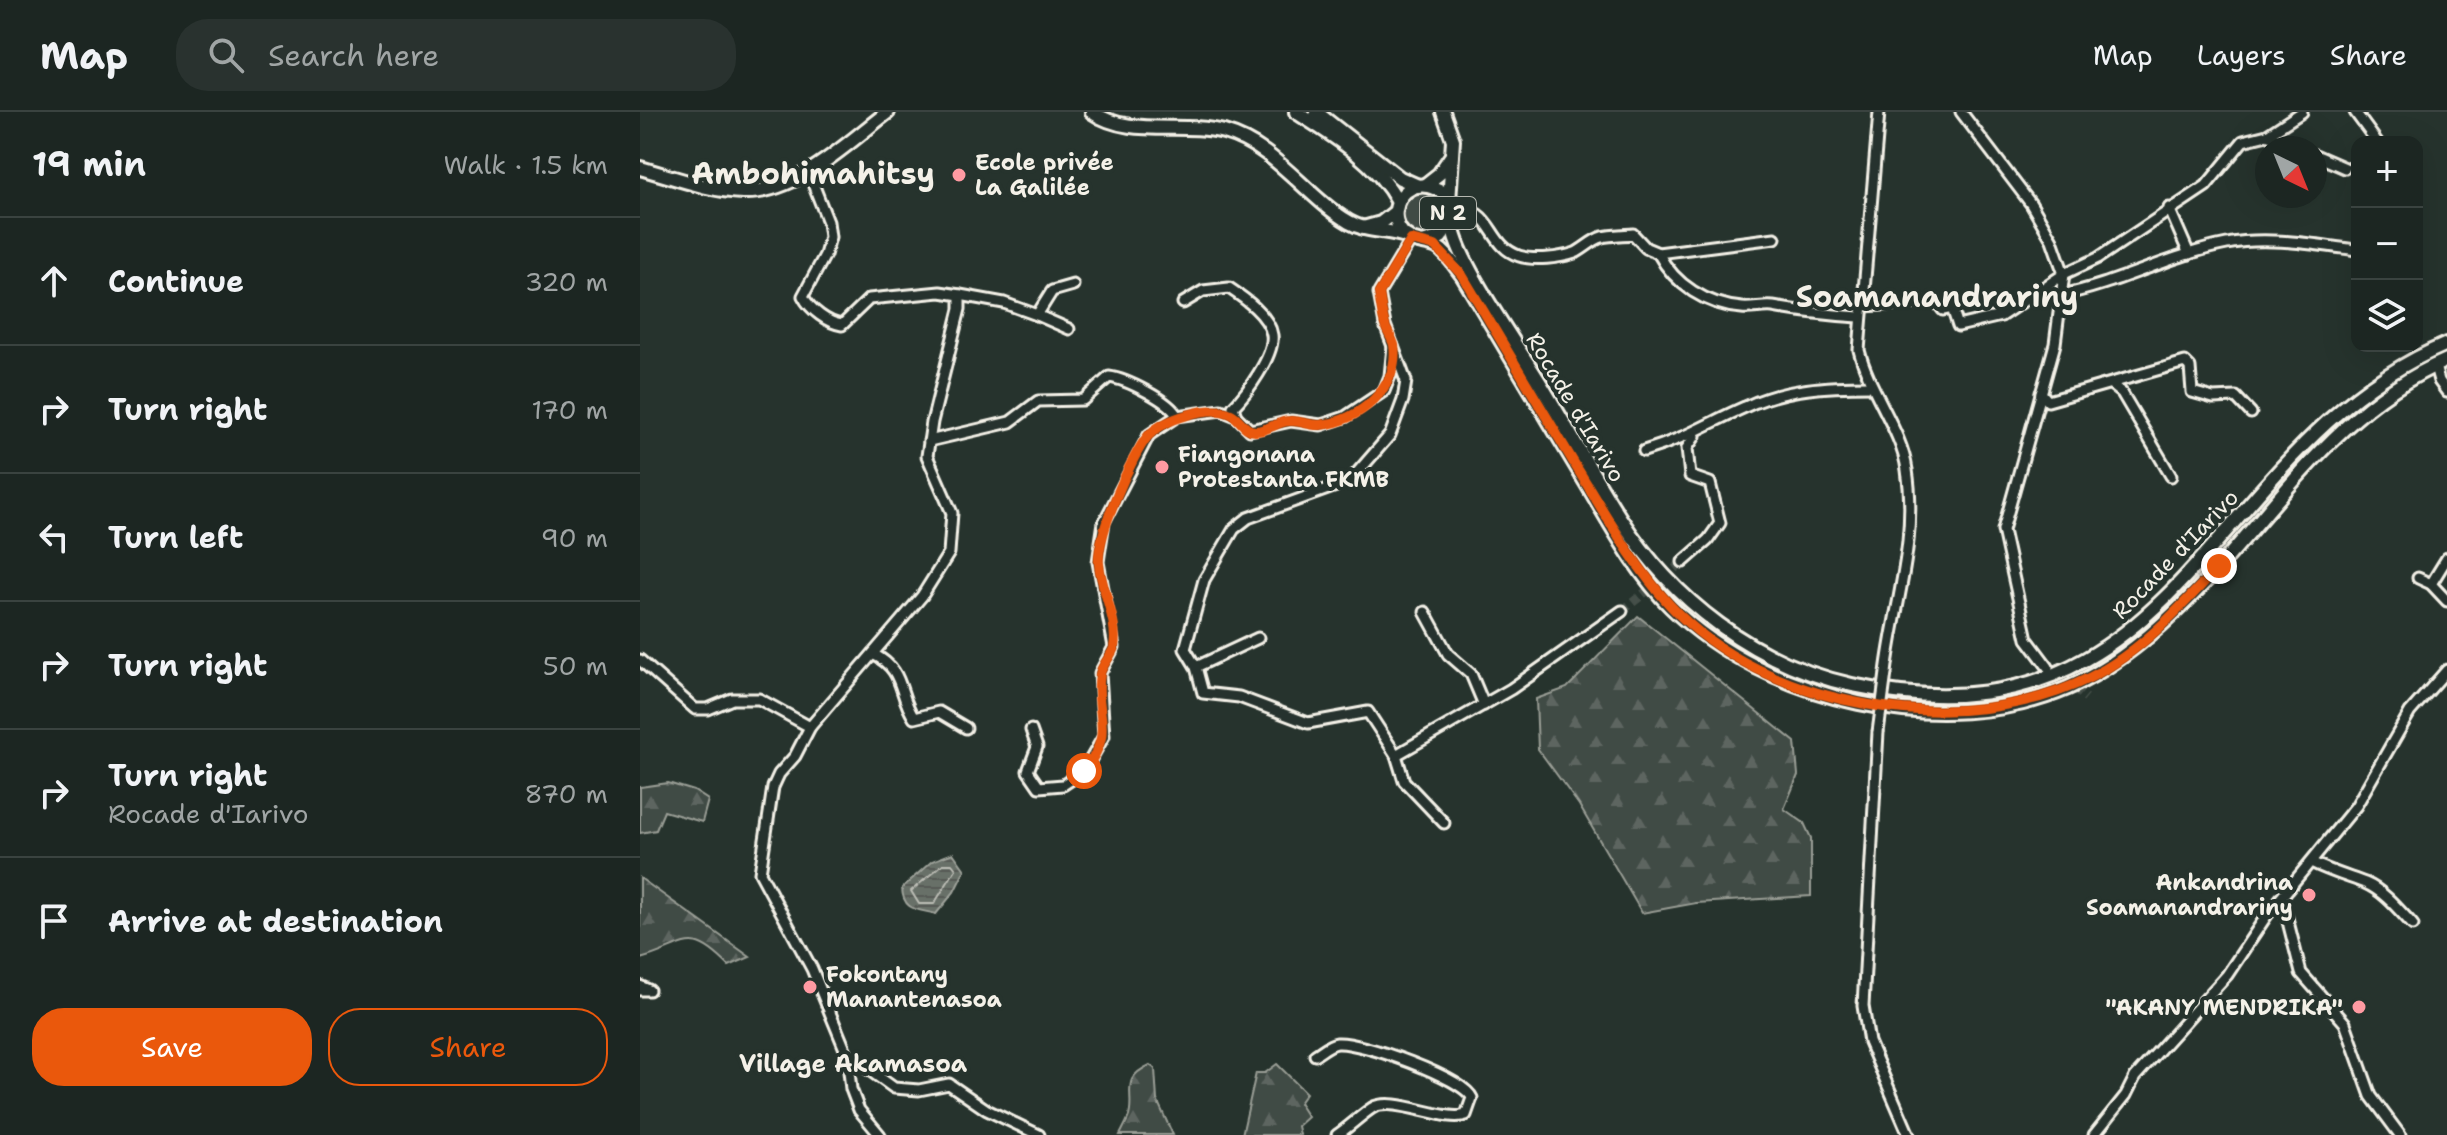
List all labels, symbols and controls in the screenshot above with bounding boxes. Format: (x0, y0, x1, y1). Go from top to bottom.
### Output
search box (176, 19, 736, 91)
text: Map (40, 30, 128, 81)
icon: search (204, 33, 248, 77)
text: Search here (268, 35, 439, 76)
text: Map (2093, 36, 2153, 74)
text: Layers (2197, 36, 2286, 74)
text: Share (2330, 36, 2407, 74)
north arrow (2255, 136, 2327, 208)
map controls (2351, 136, 2423, 352)
button: + (2351, 136, 2423, 208)
text: 19 min (32, 141, 146, 187)
text: Walk · 1.5 km (443, 147, 608, 182)
place label: Ecole privée La Galilée (975, 148, 1114, 202)
district label: Ambohimahitsy (691, 153, 935, 194)
marker: Ecole privée La Galilée (950, 166, 968, 184)
road number: N 2 (1420, 197, 1476, 229)
button: − (2351, 208, 2423, 280)
icon: ahead (32, 259, 76, 303)
text: Continue (108, 261, 244, 302)
text: 320 m (525, 264, 608, 299)
district label: Soamanandrariny (1796, 276, 2078, 317)
button: layers (2351, 280, 2423, 352)
street label: Rocade d'Iarivo (1519, 327, 1632, 487)
icon: right (32, 387, 76, 431)
text: Turn right (108, 389, 267, 430)
text: 170 m (531, 392, 608, 427)
place label: Fiangonana Protestanta FKMB (1178, 440, 1389, 494)
marker: Fiangonana Protestanta FKMB (1153, 458, 1171, 476)
street label: Rocade d'Iarivo (2106, 483, 2245, 625)
icon: left (32, 515, 76, 559)
text: Turn left (108, 517, 243, 558)
text: 90 m (541, 520, 608, 555)
route end (2201, 548, 2237, 584)
icon: right (32, 643, 76, 687)
text: Turn right (108, 645, 267, 686)
text: 50 m (543, 648, 608, 683)
route start (1066, 753, 1102, 789)
text: Turn right (108, 755, 267, 796)
icon: right (32, 771, 76, 815)
text: 870 m (524, 776, 608, 811)
text: Rocade d'Iarivo (108, 796, 309, 831)
place label: Ankandrina Soamanandrariny (2086, 868, 2293, 922)
marker: Ankandrina Soamanandrariny (2300, 886, 2318, 904)
icon: arrive (32, 899, 76, 943)
text: Arrive at destination (108, 901, 443, 942)
place label: Fokontany Manantenasoa (826, 960, 1002, 1014)
marker: Fokontany Manantenasoa (801, 978, 819, 996)
place label: "AKANY MENDRIKA" (2105, 993, 2343, 1022)
marker: "AKANY MENDRIKA" (2350, 998, 2368, 1016)
button: Save (32, 1008, 312, 1086)
button: Share (328, 1008, 608, 1086)
district label: Village Akamasoa (739, 1048, 968, 1080)

